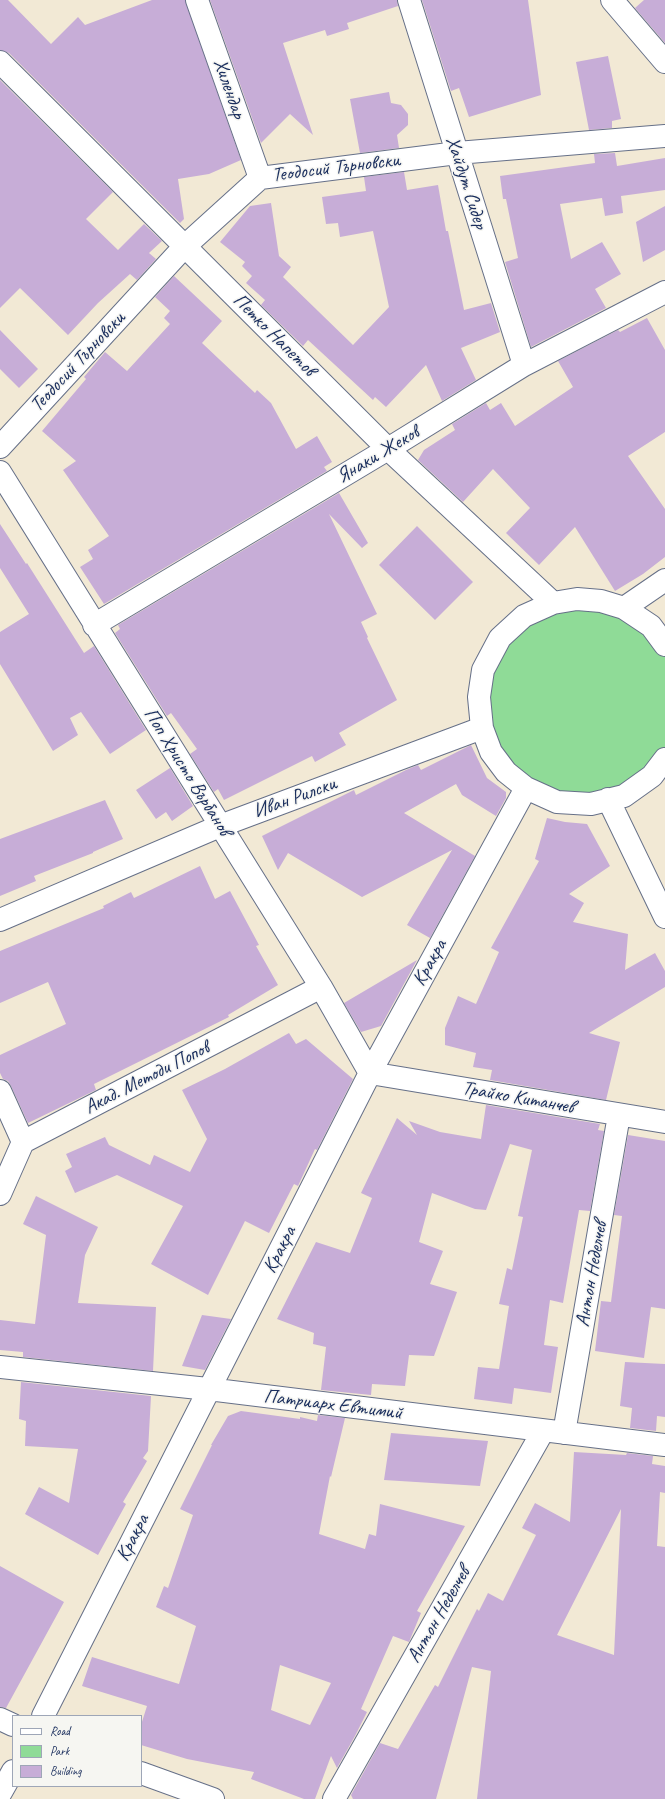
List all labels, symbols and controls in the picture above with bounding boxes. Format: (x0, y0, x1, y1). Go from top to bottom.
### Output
street label: Хилендар (208, 56, 250, 122)
street label: Хайдут Сидер (440, 134, 492, 232)
street label: Теодосий Търновски (271, 148, 401, 188)
street label: Петко Напетов (227, 288, 321, 382)
street label: Теодосий Търновски (25, 307, 131, 417)
street label: Янаки Жеков (332, 421, 424, 489)
street label: Поп Христо Върбанов (138, 704, 236, 840)
street label: Иван Рилски (250, 772, 340, 824)
street label: Кракра (408, 936, 452, 990)
street label: Акад. Методи Попов (81, 1036, 213, 1120)
street label: Трайко Китанчев (460, 1076, 576, 1120)
street label: Антон Неделчев (571, 1219, 613, 1329)
street label: Кракра (258, 1223, 302, 1277)
street label: Патриарх Евтимий (262, 1385, 404, 1425)
street label: Кракра (111, 1511, 155, 1565)
street label: Антон Неделчев (402, 1563, 476, 1667)
legend (12, 1715, 142, 1787)
text: Road (50, 1723, 70, 1739)
text: Park (50, 1743, 69, 1759)
text: Building (50, 1763, 82, 1779)

